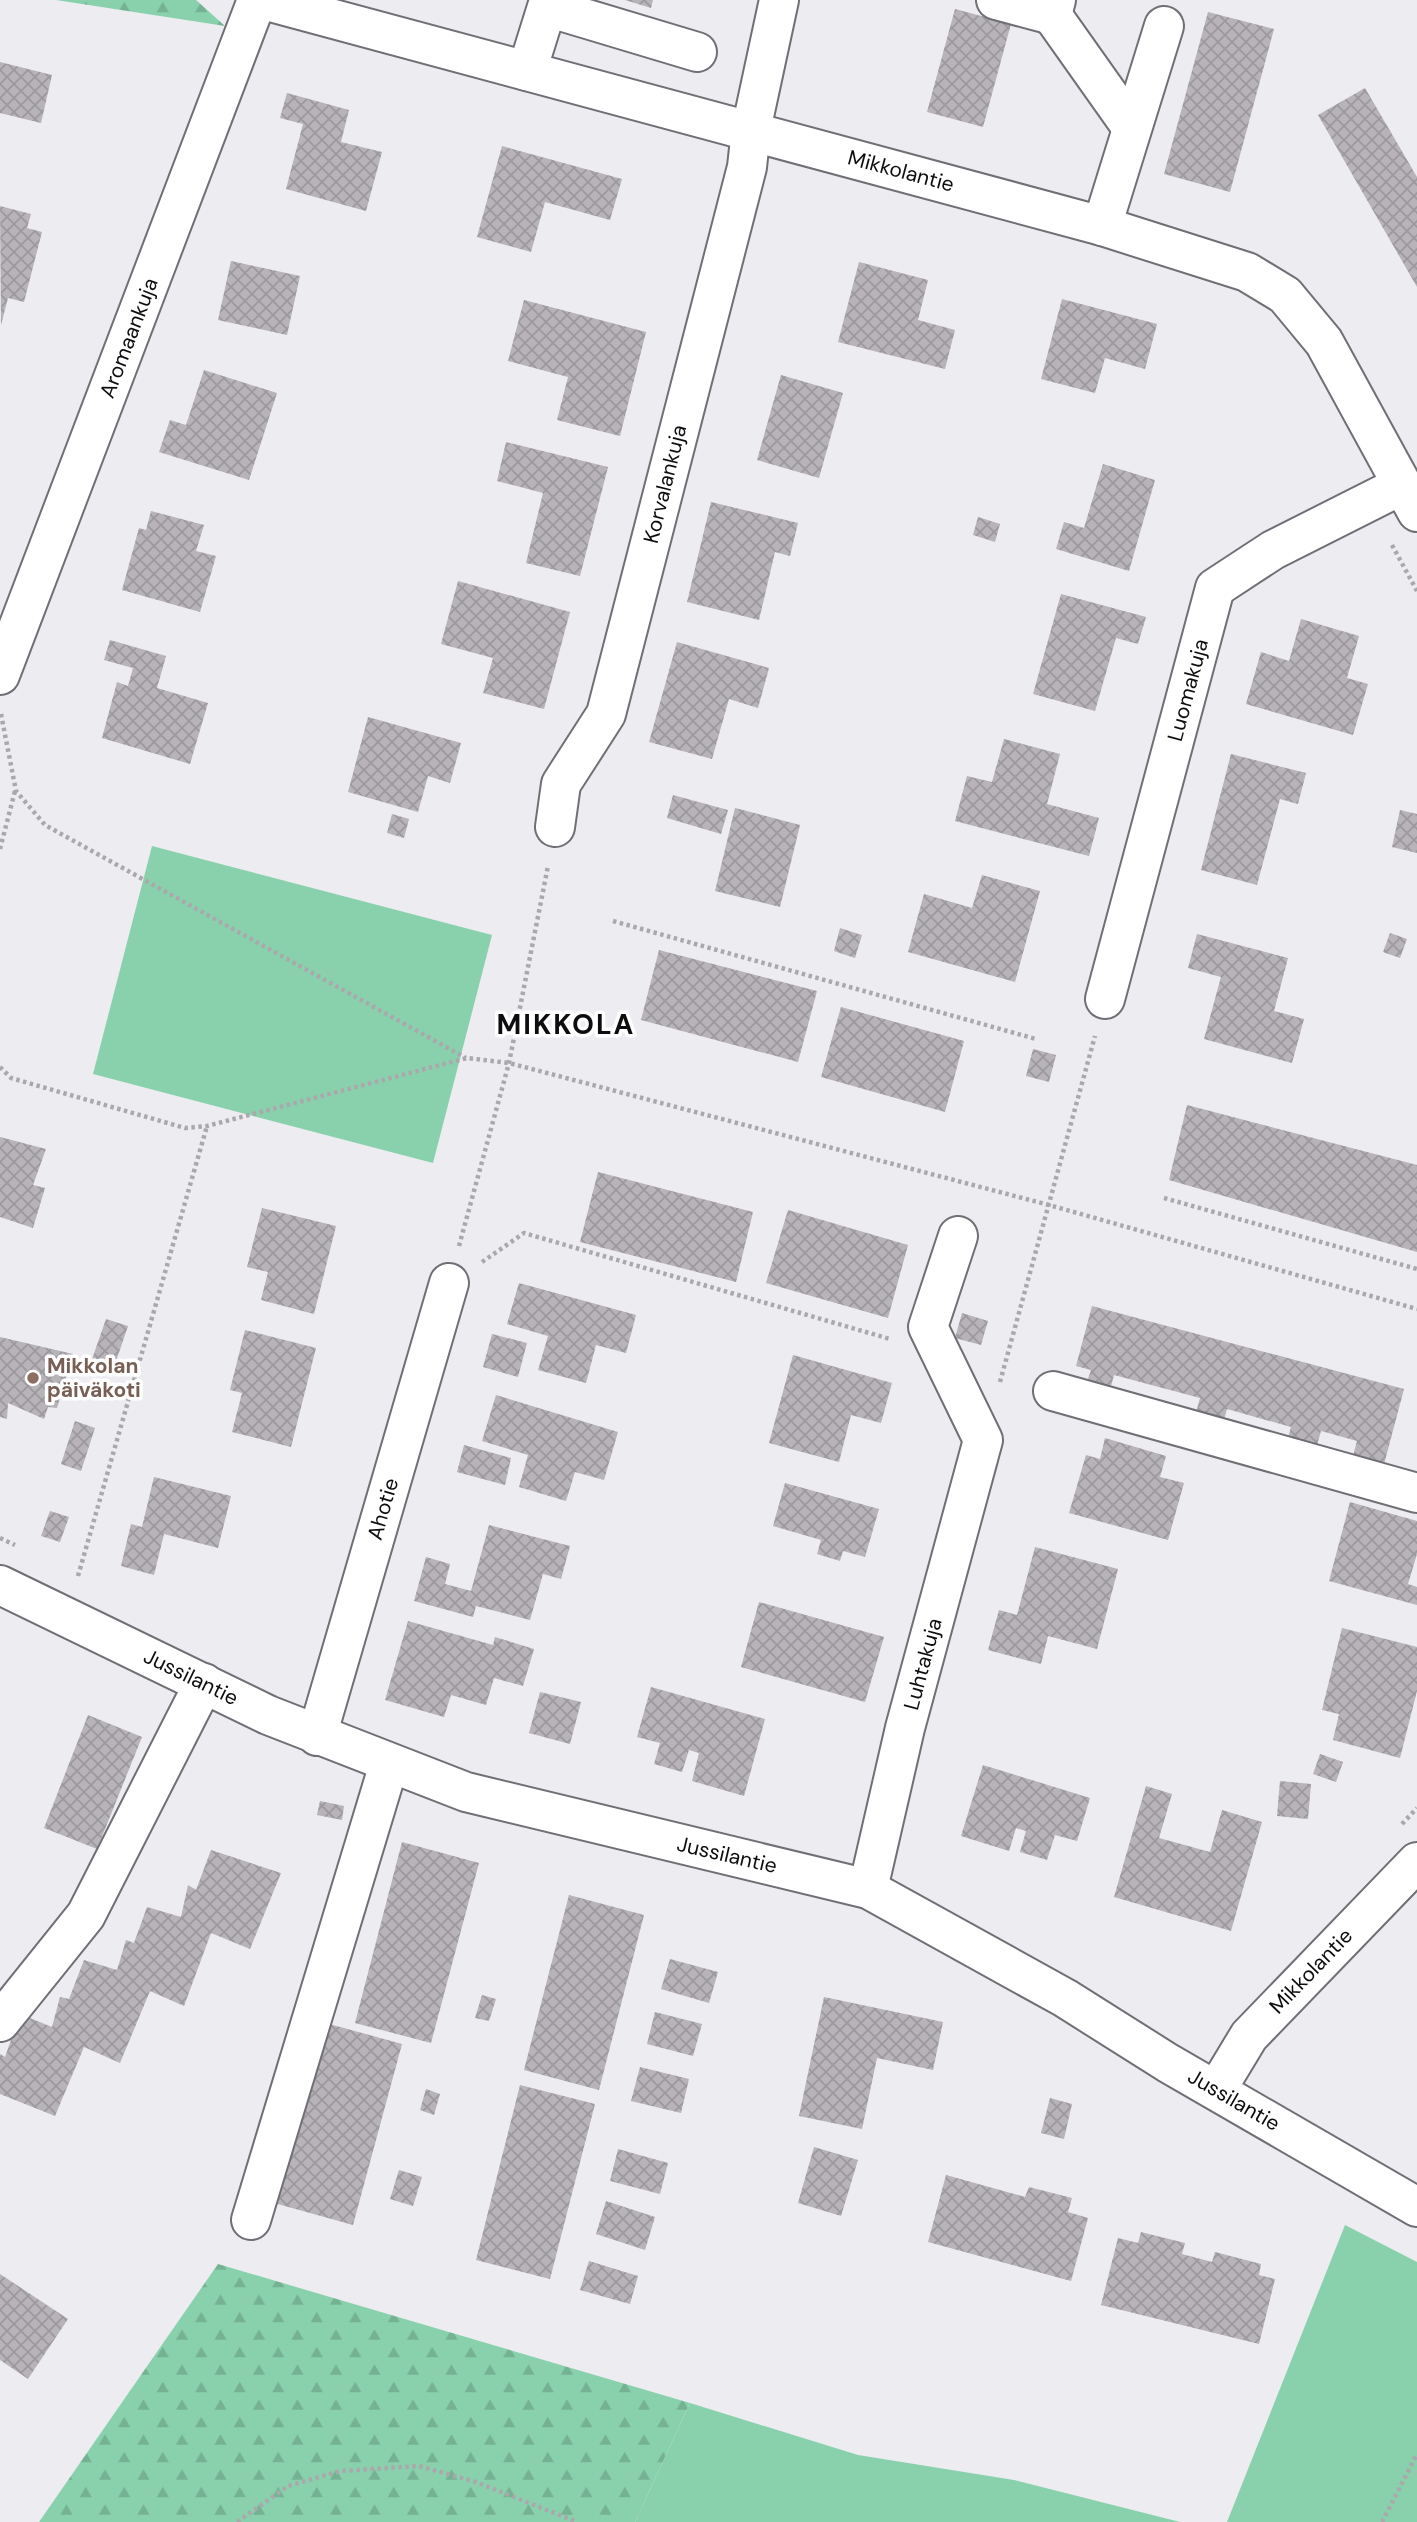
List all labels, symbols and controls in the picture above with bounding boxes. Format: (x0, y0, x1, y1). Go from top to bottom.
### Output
street label: Mikkolantie (845, 143, 957, 199)
street label: Aromaankuja (93, 274, 165, 402)
street label: Korvalankuja (637, 422, 693, 546)
street label: Luomakuja (1161, 636, 1215, 744)
district label: MIKKOLA (497, 1006, 635, 1043)
place label: Mikkolan päiväkoti (47, 1352, 141, 1404)
marker: Mikkolan päiväkoti (25, 1370, 41, 1386)
street label: Ahotie (361, 1475, 405, 1543)
street label: Luhtakuja (897, 1615, 949, 1713)
street label: Jussilantie (139, 1642, 243, 1712)
street label: Jussilantie (674, 1830, 780, 1880)
street label: Mikkolantie (1263, 1922, 1359, 2020)
street label: Jussilantie (1183, 2062, 1285, 2138)

